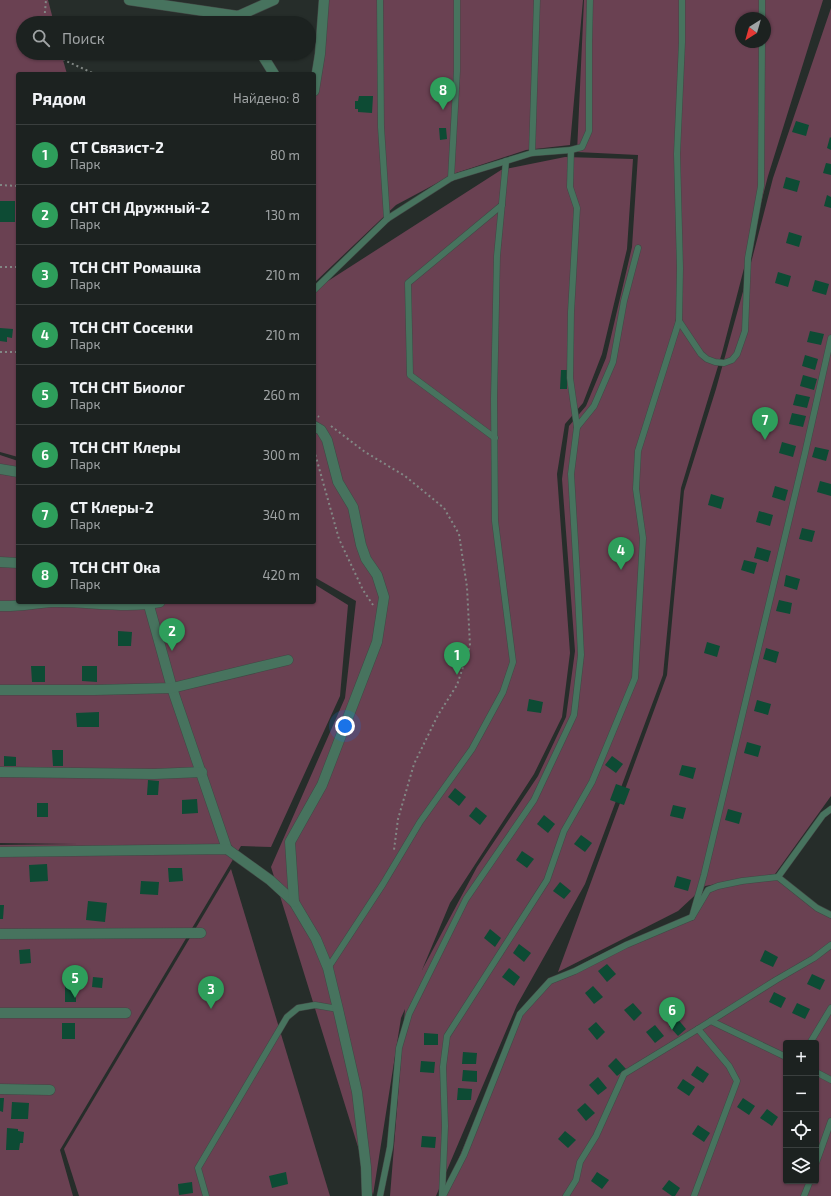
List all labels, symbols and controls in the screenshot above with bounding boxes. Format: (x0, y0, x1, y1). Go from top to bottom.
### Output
north arrow (735, 12, 771, 48)
search box (16, 16, 316, 60)
icon: search (30, 27, 52, 49)
text: Поиск (62, 29, 105, 47)
pin: 8 (430, 77, 456, 110)
text: Рядом (32, 88, 86, 108)
text: Найдено: 8 (233, 90, 300, 106)
text: СТ Связист-2 (70, 138, 164, 156)
text: 1 (42, 147, 48, 163)
text: 80 m (270, 147, 300, 163)
text: Парк (70, 156, 100, 172)
text: СНТ СН Дружный-2 (70, 198, 210, 216)
text: 2 (41, 207, 49, 223)
text: 130 m (265, 207, 300, 223)
text: Парк (70, 216, 100, 232)
text: ТСН СНТ Ромашка (70, 258, 201, 276)
text: 3 (41, 267, 49, 283)
text: 210 m (265, 267, 300, 283)
text: Парк (70, 276, 100, 292)
text: ТСН СНТ Сосенки (70, 318, 193, 336)
text: 4 (41, 327, 49, 343)
text: 210 m (265, 327, 300, 343)
text: Парк (70, 336, 100, 352)
text: ТСН СНТ Биолог (70, 378, 185, 396)
text: 5 (41, 387, 49, 403)
text: 260 m (263, 387, 300, 403)
text: Парк (70, 396, 100, 412)
pin: 7 (752, 407, 778, 440)
text: ТСН СНТ Клеры (70, 438, 181, 456)
text: 6 (41, 447, 49, 463)
text: 300 m (263, 447, 300, 463)
text: Парк (70, 456, 100, 472)
text: СТ Клеры-2 (70, 498, 154, 516)
text: 7 (42, 507, 48, 523)
text: 340 m (263, 507, 300, 523)
text: Парк (70, 516, 100, 532)
pin: 4 (608, 537, 634, 570)
text: ТСН СНТ Ока (70, 558, 160, 576)
text: 8 (41, 567, 49, 583)
text: 420 m (263, 567, 300, 583)
text: Парк (70, 576, 100, 592)
pin: 2 (159, 618, 185, 651)
pin: 1 (444, 642, 470, 675)
your location (335, 716, 355, 736)
pin: 5 (62, 965, 88, 998)
pin: 3 (198, 976, 224, 1009)
pin: 6 (659, 997, 685, 1030)
map controls (783, 1040, 819, 1184)
button: + (783, 1040, 819, 1076)
button: − (783, 1076, 819, 1112)
button: locate (783, 1112, 819, 1148)
button: layers (783, 1148, 819, 1184)

